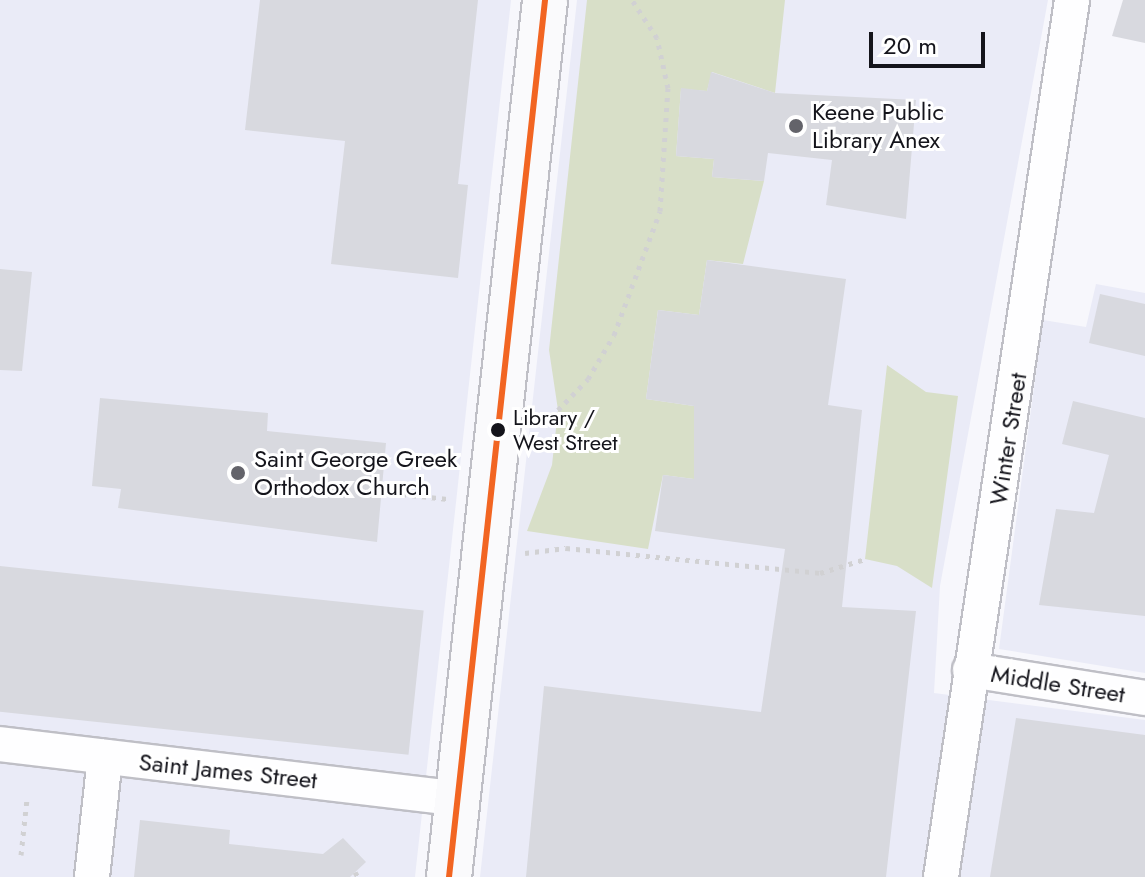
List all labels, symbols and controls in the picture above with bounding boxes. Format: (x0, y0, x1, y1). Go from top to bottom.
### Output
scale bar (873, 16, 989, 66)
text: 20 m (883, 28, 937, 63)
place label: Keene Public Library Anex (812, 98, 944, 154)
marker: Keene Public Library Anex (787, 117, 805, 135)
street label: Winter Street (983, 371, 1033, 507)
place label: Library / West Street (513, 404, 618, 456)
marker: Library / West Street (490, 422, 506, 438)
place label: Saint George Greek Orthodox Church (254, 445, 457, 501)
marker: Saint George Greek Orthodox Church (229, 464, 247, 482)
street label: Middle Street (989, 659, 1127, 709)
street label: Saint James Street (137, 747, 319, 795)

